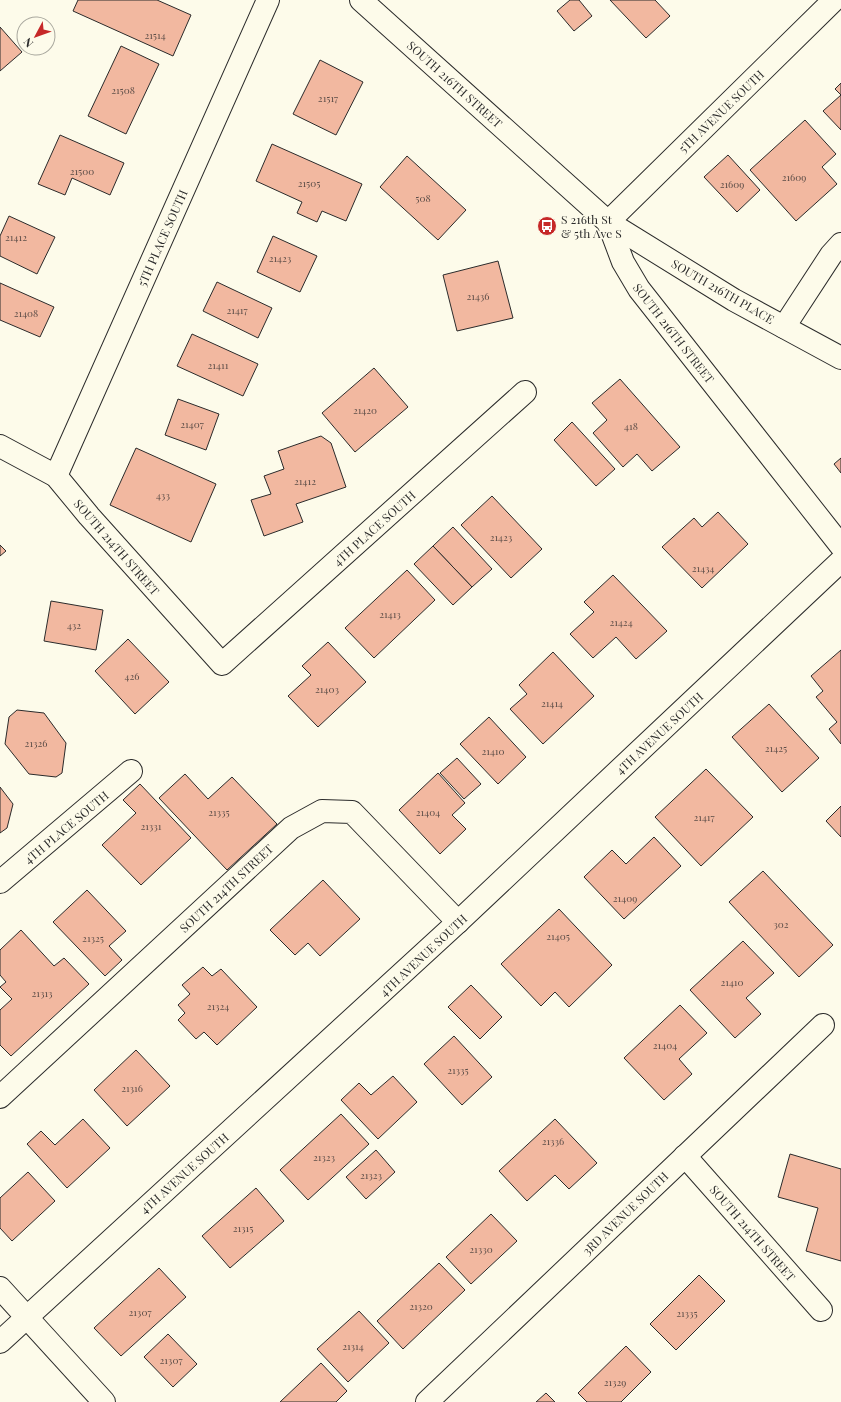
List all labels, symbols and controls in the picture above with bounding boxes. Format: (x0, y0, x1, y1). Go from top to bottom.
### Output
north arrow (16, 16, 56, 56)
house number: 21514 (144, 28, 166, 42)
text: N (20, 35, 36, 51)
street label: SOUTH 216TH STREET (404, 37, 506, 131)
street label: 5TH AVENUE SOUTH (675, 66, 767, 156)
house number: 21508 (111, 83, 135, 97)
house number: 21517 (318, 91, 338, 105)
house number: 21500 (70, 164, 94, 178)
house number: 21609 (782, 170, 806, 184)
house number: 21505 (298, 176, 320, 190)
house number: 21609 (720, 177, 744, 191)
street label: 5TH PLACE SOUTH (133, 187, 191, 289)
house number: 508 (415, 191, 431, 205)
place label: S 216th St & 5th Ave S (561, 211, 622, 241)
bus stop icon: S 216th St & 5th Ave S (536, 215, 558, 237)
house number: 21412 (5, 230, 27, 244)
house number: 21423 (269, 251, 292, 265)
street label: SOUTH 216TH PLACE (669, 255, 777, 327)
street label: SOUTH 216TH STREET (630, 280, 718, 387)
house number: 21436 (467, 289, 489, 303)
house number: 21417 (226, 303, 248, 317)
house number: 21408 (14, 306, 38, 320)
house number: 21411 (208, 358, 229, 372)
house number: 21420 (353, 403, 377, 417)
house number: 21407 (180, 417, 204, 431)
house number: 418 (624, 419, 638, 433)
house number: 21412 (294, 474, 316, 488)
street label: 4TH PLACE SOUTH (329, 487, 419, 569)
house number: 433 (156, 488, 170, 502)
street label: SOUTH 214TH STREET (71, 496, 164, 599)
house number: 21423 (490, 530, 513, 544)
house number: 21434 (692, 561, 714, 575)
house number: 21413 (379, 607, 401, 621)
house number: 21424 (609, 615, 633, 629)
house number: 432 (67, 618, 81, 632)
house number: 426 (125, 669, 139, 683)
house number: 21403 (315, 682, 339, 696)
street label: 4TH AVENUE SOUTH (612, 688, 706, 778)
house number: 21414 (541, 696, 563, 710)
house number: 21326 (25, 736, 47, 750)
house number: 21425 (765, 741, 787, 755)
house number: 21410 (481, 744, 505, 758)
street label: 4TH PLACE SOUTH (20, 787, 112, 867)
house number: 21335 (208, 805, 230, 819)
house number: 21404 (416, 805, 440, 819)
house number: 21417 (693, 810, 715, 824)
house number: 21331 (140, 819, 162, 833)
street label: SOUTH 214TH STREET (176, 840, 277, 936)
house number: 21409 (613, 891, 637, 905)
street label: 4TH AVENUE SOUTH (376, 910, 470, 1000)
house number: 302 (773, 917, 789, 931)
house number: 21405 (546, 929, 570, 943)
house number: 21325 (82, 931, 104, 945)
house number: 21410 (720, 975, 744, 989)
house number: 21313 (32, 986, 53, 1000)
house number: 21324 (207, 999, 229, 1013)
house number: 21404 (653, 1038, 677, 1052)
house number: 21335 (447, 1063, 469, 1077)
house number: 21316 (121, 1081, 143, 1095)
street label: 4TH AVENUE SOUTH (136, 1129, 232, 1217)
house number: 21336 (542, 1134, 564, 1148)
house number: 21323 (313, 1150, 336, 1164)
house number: 21323 (360, 1168, 383, 1182)
street label: 3RD AVENUE SOUTH (579, 1168, 671, 1258)
street label: SOUTH 214TH STREET (707, 1182, 800, 1285)
house number: 21315 (233, 1221, 253, 1235)
house number: 21330 (469, 1242, 493, 1256)
house number: 21320 (409, 1299, 433, 1313)
house number: 21307 (129, 1305, 151, 1319)
house number: 21335 (676, 1306, 698, 1320)
house number: 21314 (342, 1339, 364, 1353)
house number: 21307 (160, 1353, 182, 1367)
house number: 21329 (604, 1375, 626, 1389)

